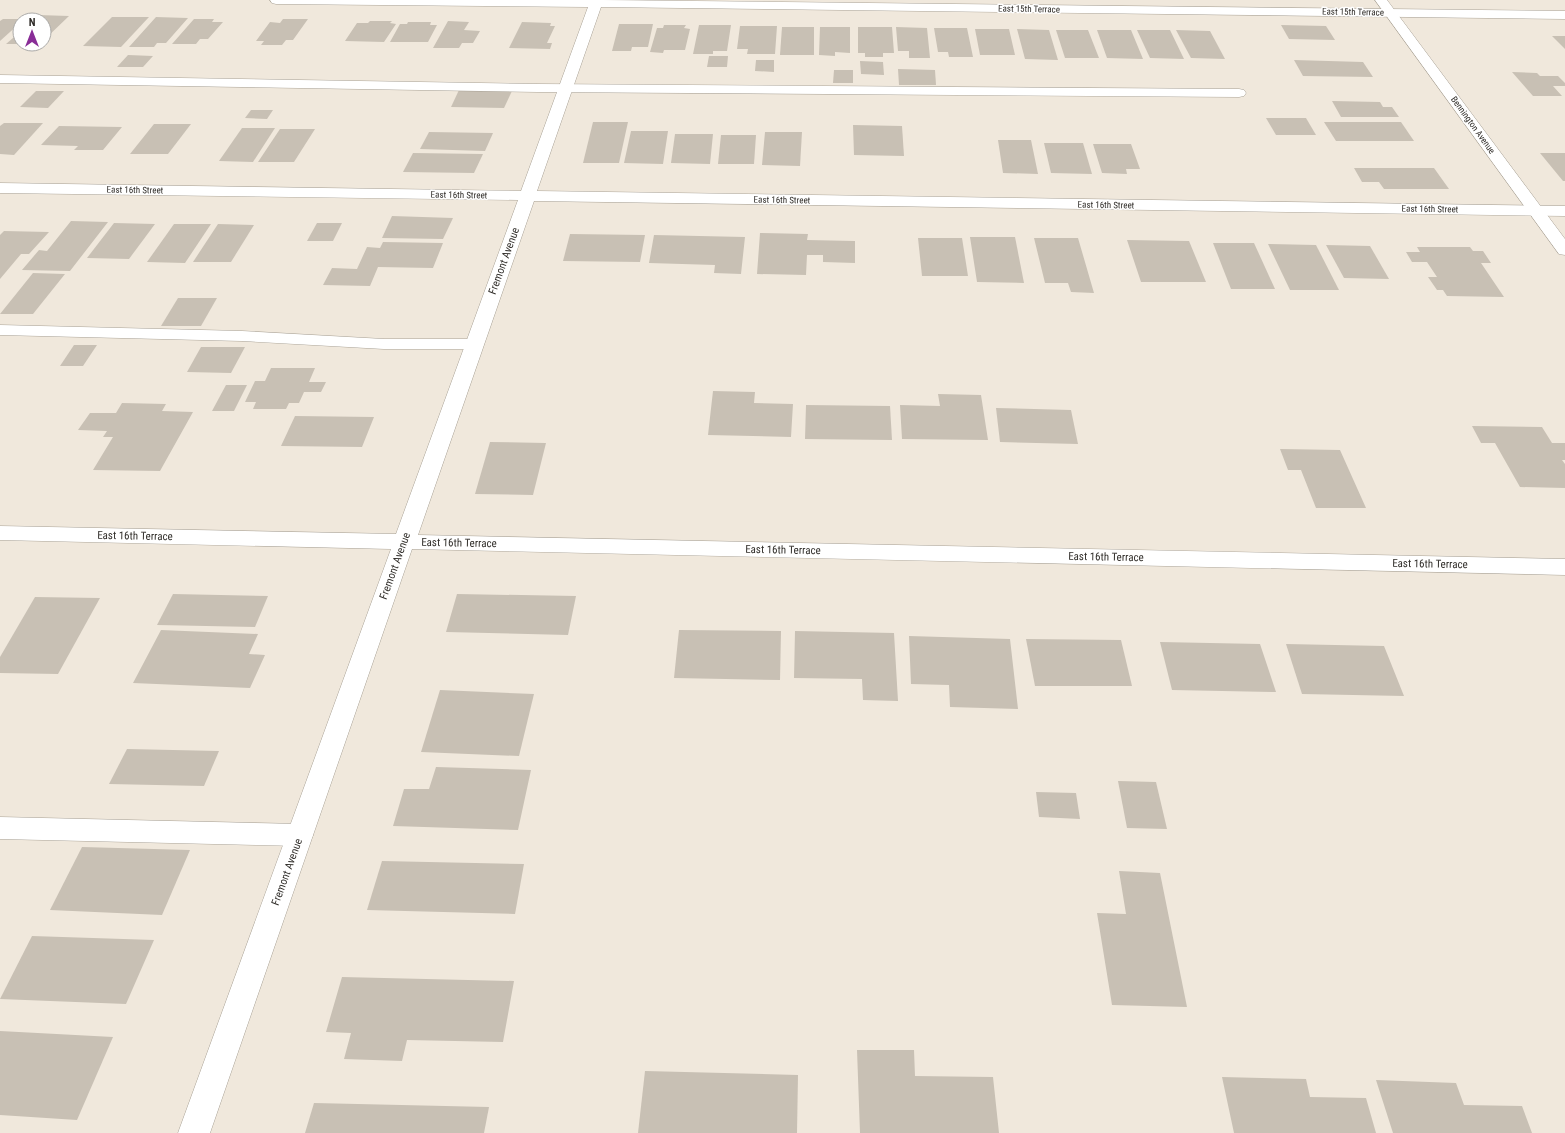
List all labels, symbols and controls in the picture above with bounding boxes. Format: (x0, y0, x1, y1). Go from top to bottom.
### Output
street label: East 15th Terrace (998, 3, 1060, 15)
street label: East 15th Terrace (1322, 6, 1384, 18)
north arrow (12, 12, 52, 52)
text: N (29, 16, 36, 29)
street label: Bennington Avenue (1449, 94, 1497, 156)
street label: East 16th Street (107, 185, 164, 195)
street label: East 16th Street (431, 190, 488, 200)
street label: East 16th Street (754, 195, 811, 205)
street label: East 16th Street (1078, 200, 1135, 210)
street label: East 16th Street (1402, 204, 1459, 214)
street label: Fremont Avenue (486, 226, 522, 296)
street label: East 16th Terrace (97, 529, 173, 543)
street label: Fremont Avenue (377, 531, 413, 601)
street label: East 16th Terrace (421, 536, 497, 550)
street label: East 16th Terrace (745, 543, 821, 557)
street label: East 16th Terrace (1068, 550, 1144, 564)
street label: East 16th Terrace (1392, 557, 1468, 571)
street label: Fremont Avenue (269, 837, 305, 907)

